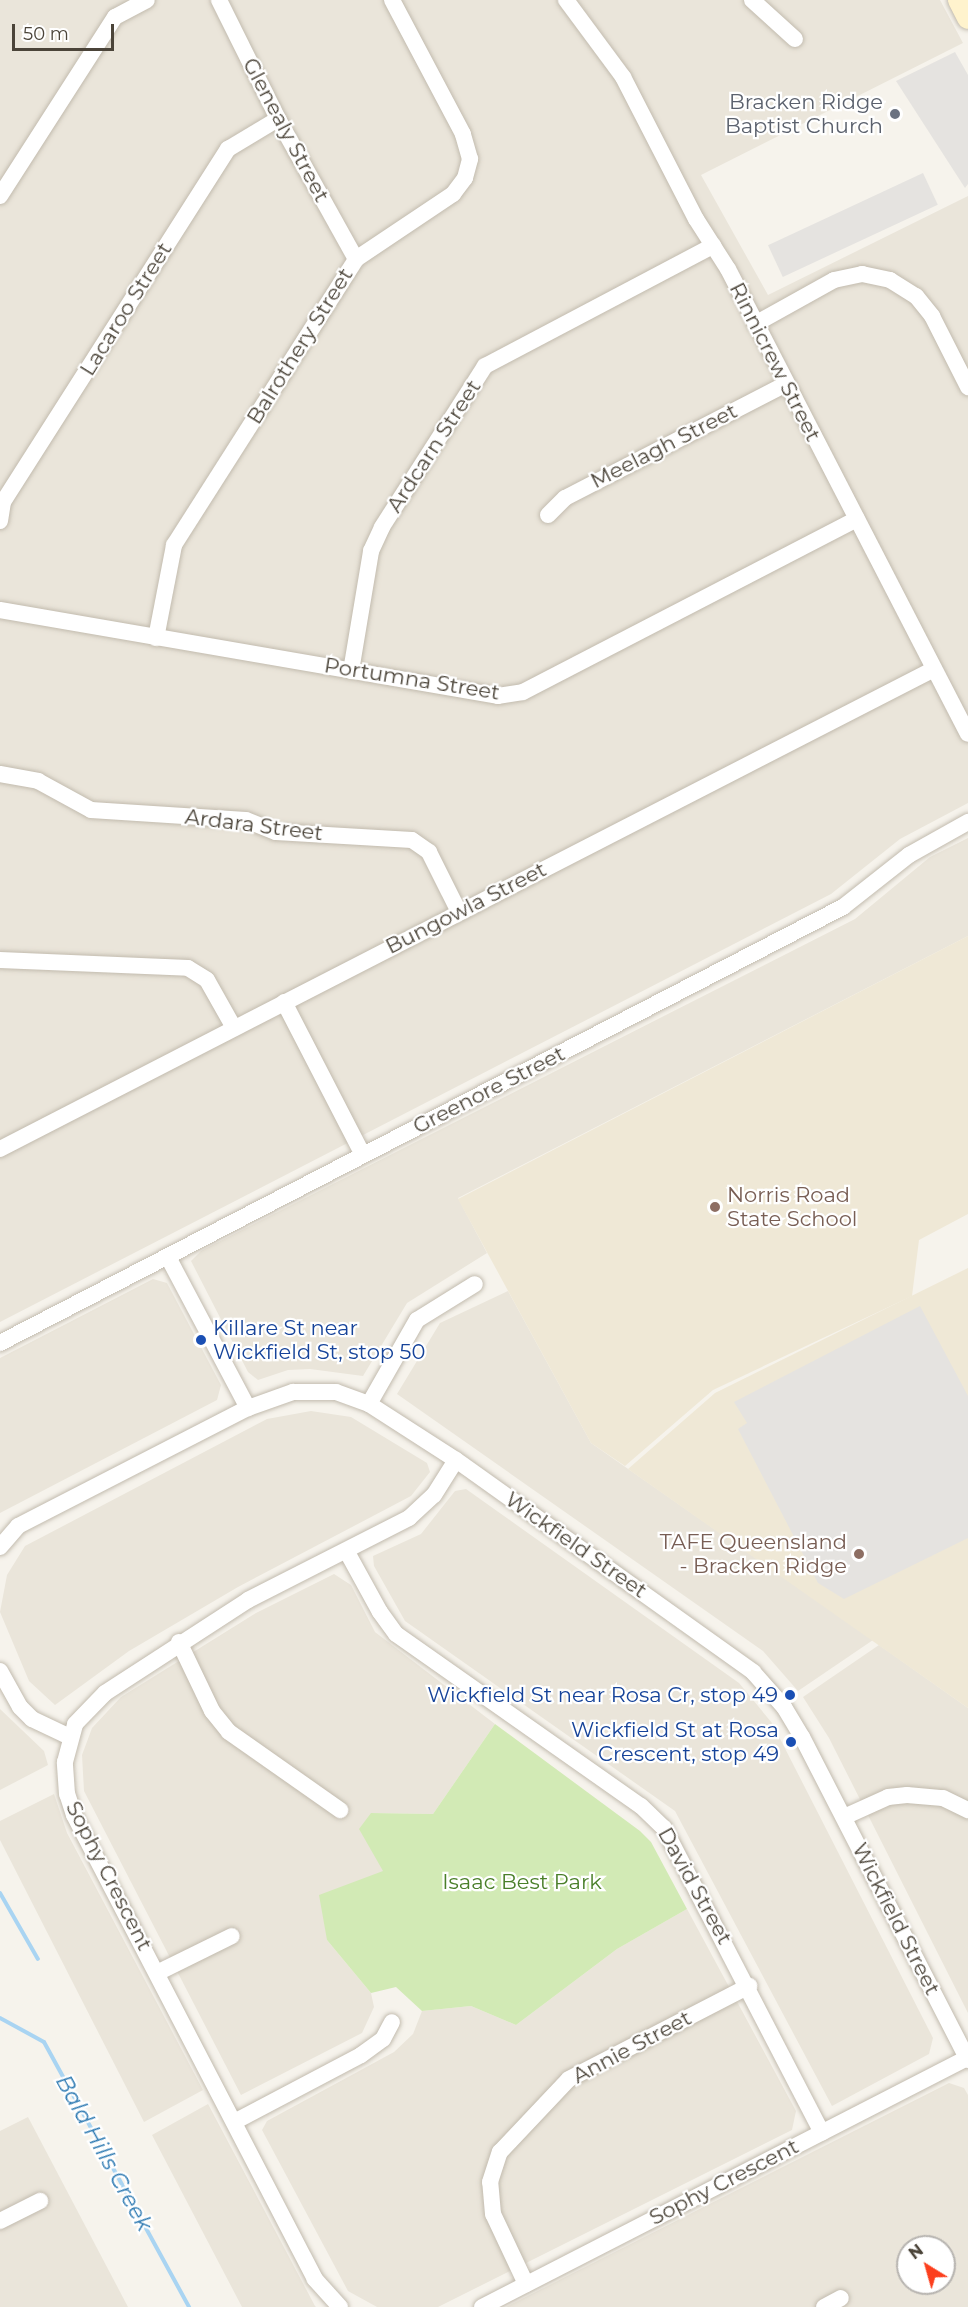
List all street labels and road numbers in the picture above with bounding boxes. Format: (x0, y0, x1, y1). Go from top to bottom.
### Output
street label: Glenealy Street (237, 54, 335, 206)
street label: Lacaroo Street (75, 238, 177, 380)
street label: Balrothery Street (242, 263, 358, 429)
street label: Rinnicrew Street (724, 278, 826, 446)
street label: Ardcarn Street (382, 375, 486, 517)
street label: Meelagh Street (587, 398, 741, 494)
street label: Portumna Street (323, 653, 501, 705)
street label: Ardara Street (184, 804, 324, 846)
street label: Bungowla Street (381, 857, 551, 959)
street label: Greenore Street (409, 1041, 569, 1139)
street label: Wickfield Street (500, 1487, 652, 1603)
street label: Sophy Crescent (61, 1797, 157, 1955)
street label: David Street (653, 1823, 737, 1949)
street label: Wickfield Street (847, 1839, 945, 1999)
street label: Annie Street (568, 2005, 696, 2089)
street label: Sophy Crescent (645, 2134, 803, 2230)

